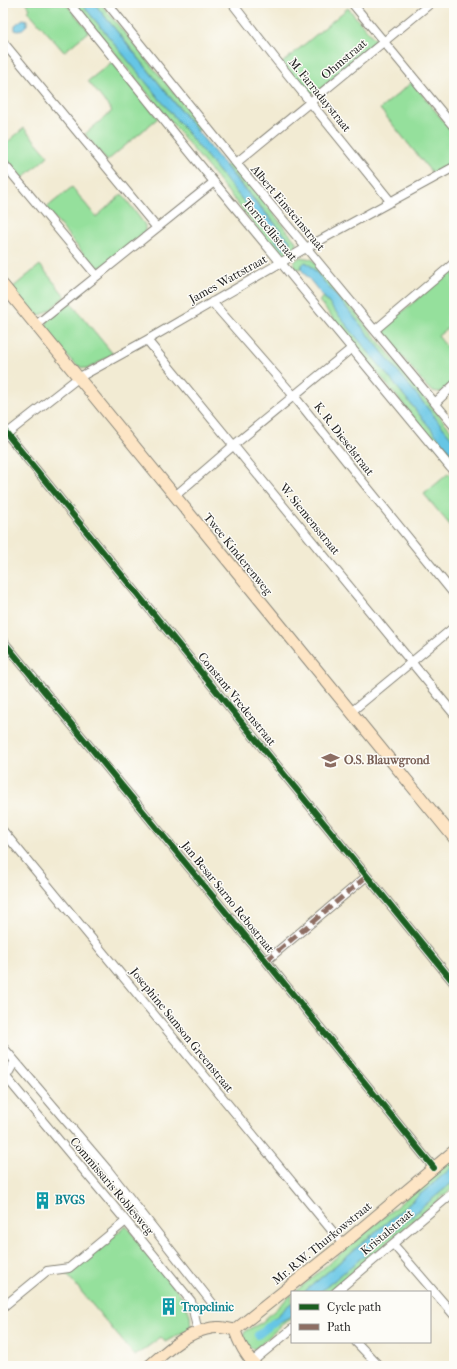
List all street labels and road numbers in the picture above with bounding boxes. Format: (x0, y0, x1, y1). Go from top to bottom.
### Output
street label: Ohmstraat (318, 35, 370, 82)
street label: M. Farradaystraat (286, 55, 355, 135)
street label: Albert Einsteinstraat (247, 162, 328, 254)
street label: Torricellistraat (240, 196, 301, 265)
street label: James Wattstraat (186, 251, 270, 307)
street label: K. R. Dieselstraat (311, 400, 377, 479)
street label: W. Siemensstraat (276, 480, 344, 558)
street label: Twee Kinderenweg (201, 510, 276, 598)
street label: Constant Vredenstraat (195, 650, 279, 749)
street label: Jan Besar Sarno Rebostraat (178, 838, 278, 956)
street label: Josephine Samson Greenstraat (127, 964, 237, 1096)
street label: Commissaris Roblesweg (67, 1134, 157, 1238)
street label: Mr. R.W. Thurkowstraat (270, 1198, 375, 1287)
street label: Kristalstraat (358, 1206, 417, 1258)

